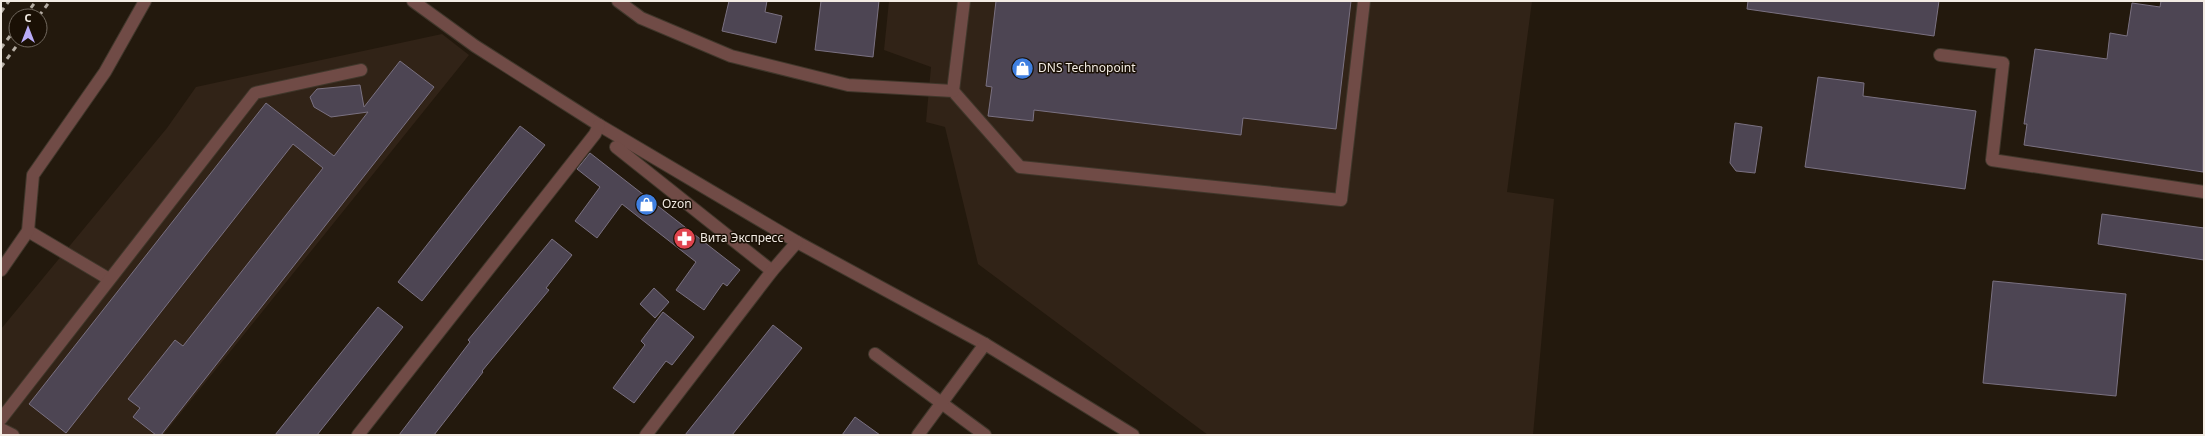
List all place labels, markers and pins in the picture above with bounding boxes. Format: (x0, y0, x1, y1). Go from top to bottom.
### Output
shop icon: DNS Technopoint (1009, 55, 1035, 81)
place label: DNS Technopoint (1038, 59, 1136, 76)
shop icon: Ozon (633, 191, 659, 217)
place label: Ozon (662, 195, 692, 212)
pharmacy icon: Вита Экспресс (672, 225, 698, 251)
place label: Вита Экспресс (700, 229, 783, 246)

